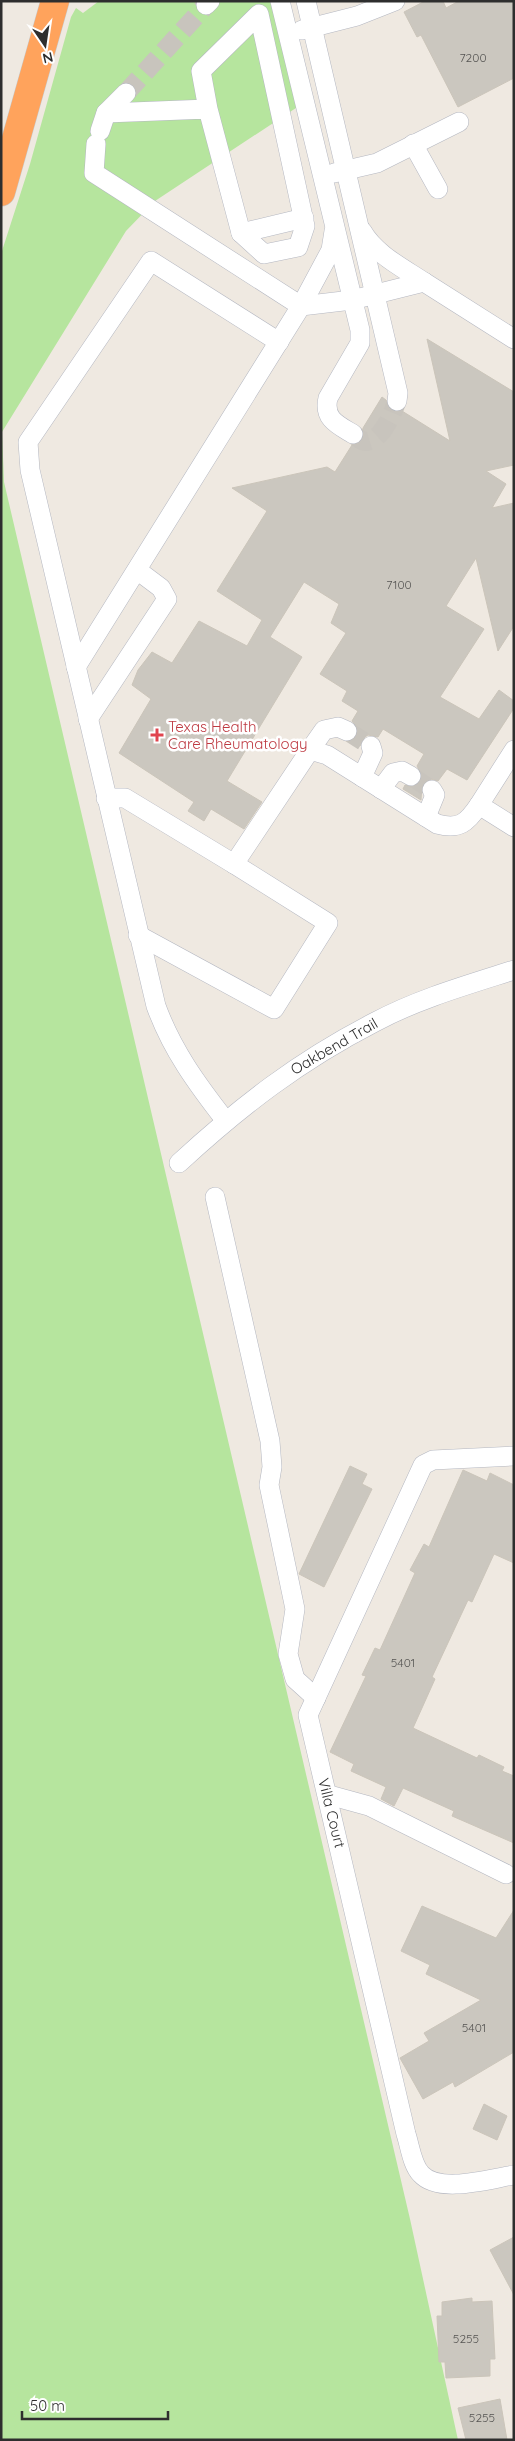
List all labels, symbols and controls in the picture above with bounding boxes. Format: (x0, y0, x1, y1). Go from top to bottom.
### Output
north arrow (20, 20, 70, 70)
text: N (41, 48, 55, 68)
house number: 7200 (459, 50, 487, 65)
house number: 7100 (386, 577, 412, 592)
place label: Texas Health Care Rheumatology (168, 717, 308, 753)
marker: Texas Health Care Rheumatology (150, 728, 164, 742)
street label: Oakbend Trail (287, 1013, 381, 1079)
house number: 5401 (391, 1655, 415, 1670)
street label: Villa Court (314, 1776, 350, 1850)
house number: 5401 (462, 2020, 486, 2035)
house number: 5255 (453, 2331, 479, 2346)
scale bar (22, 2388, 169, 2420)
text: 50 m (30, 2396, 65, 2415)
house number: 5255 (469, 2410, 495, 2425)

